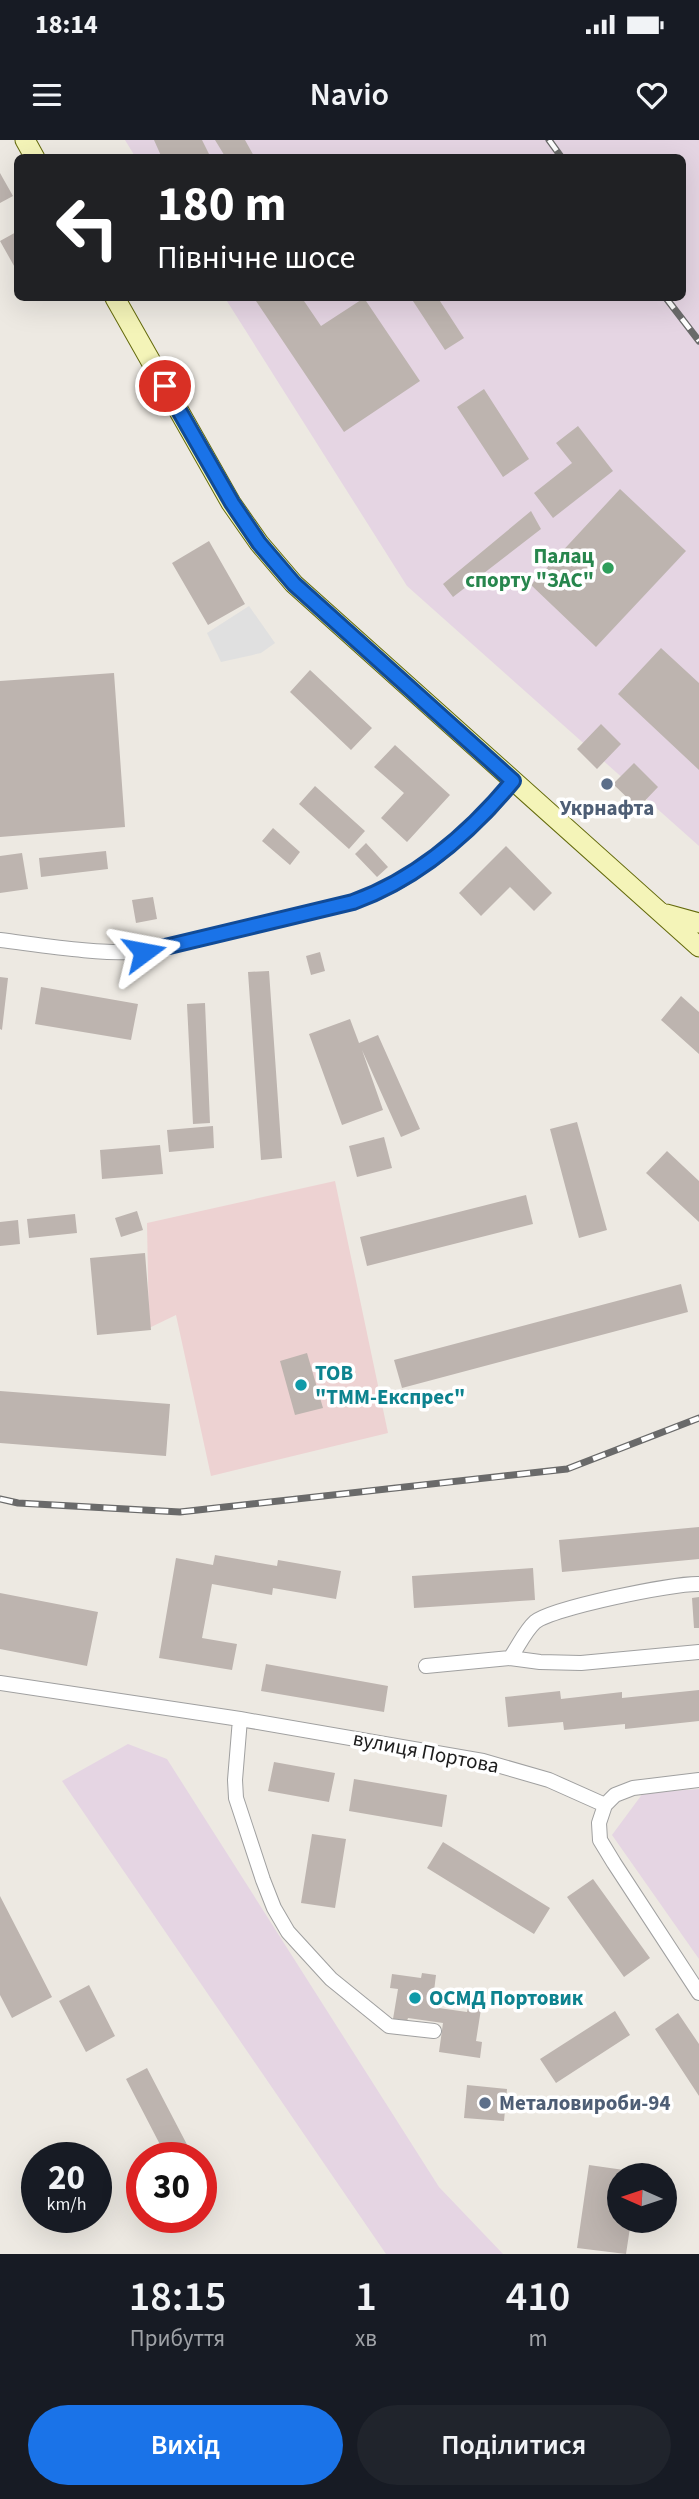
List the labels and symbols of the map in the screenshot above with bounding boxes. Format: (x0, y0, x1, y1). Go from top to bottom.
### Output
pin (135, 356, 195, 416)
place label: Палац спорту "ЗАС" (465, 541, 594, 595)
marker: Палац спорту "ЗАС" (600, 560, 616, 576)
marker: Укрнафта (599, 776, 615, 792)
place label: Укрнафта (560, 793, 654, 823)
position arrow (107, 915, 181, 989)
place label: ТОВ "ТММ-Експрес" (315, 1358, 465, 1412)
marker: ТОВ "ТММ-Експрес" (293, 1377, 309, 1393)
street label: вулиця Портова (350, 1723, 502, 1781)
place label: ОСМД Портовик (429, 1983, 584, 2013)
marker: ОСМД Портовик (407, 1990, 423, 2006)
place label: Металовироби-94 (499, 2088, 671, 2118)
marker: Металовироби-94 (477, 2095, 493, 2111)
speed limit sign: 30 (126, 2142, 217, 2233)
north arrow (607, 2163, 677, 2233)

